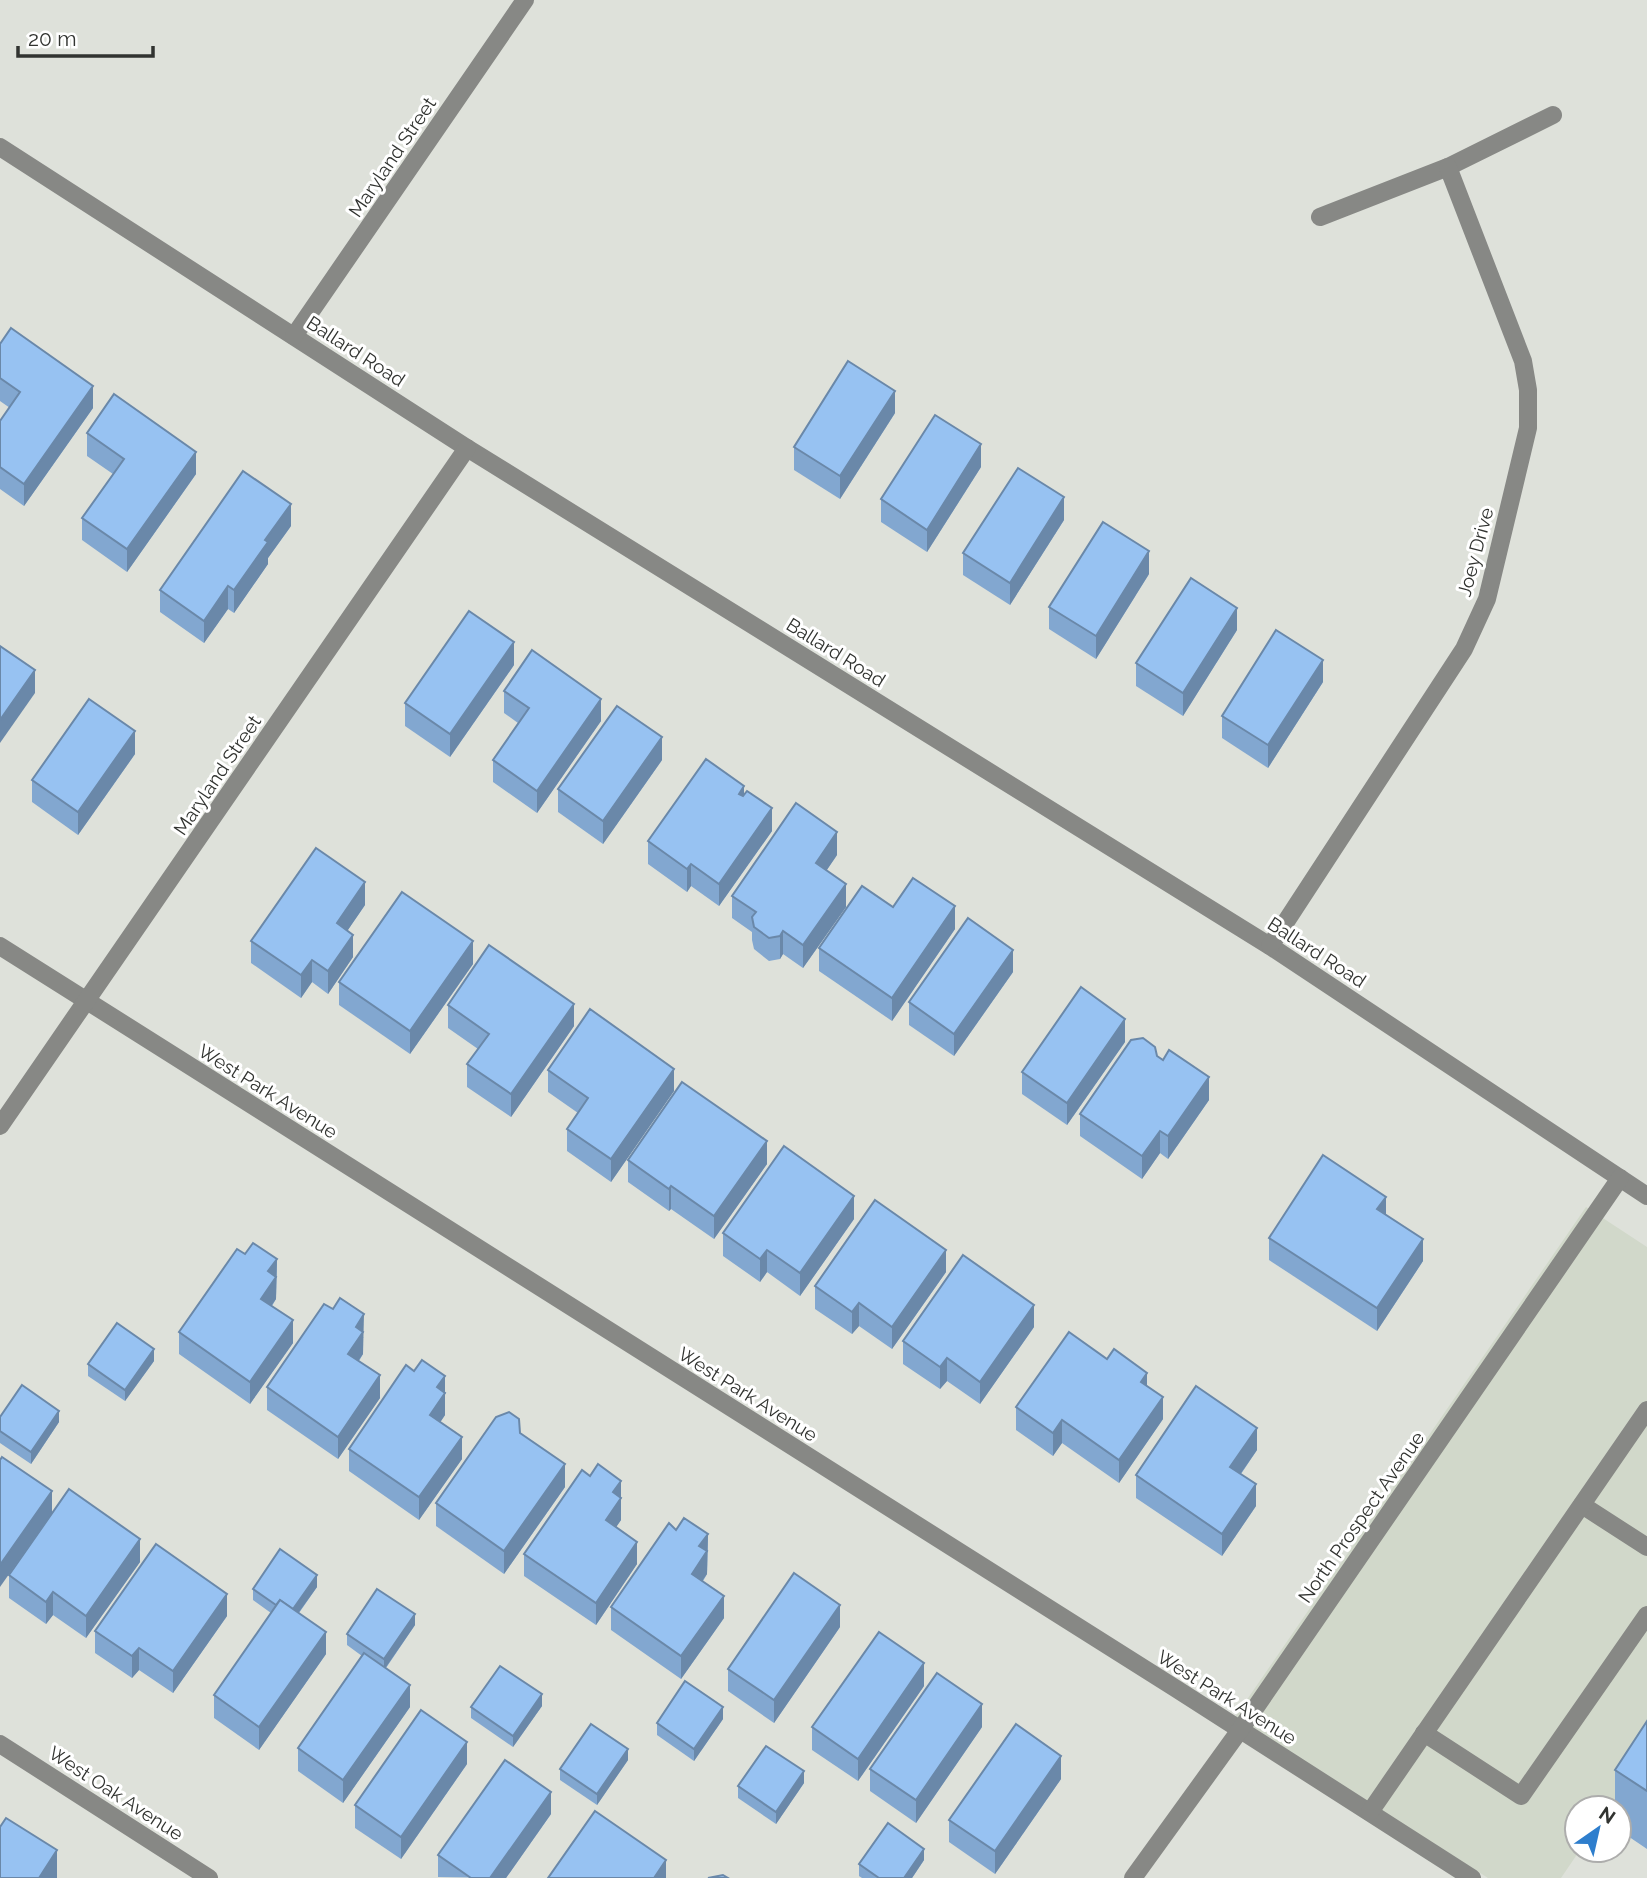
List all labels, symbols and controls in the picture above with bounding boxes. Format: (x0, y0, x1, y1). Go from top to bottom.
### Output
scale bar (18, 14, 152, 58)
text: 20 m (28, 26, 76, 51)
street label: Maryland Street (344, 92, 441, 221)
street label: Ballard Road (303, 311, 409, 391)
street label: Joey Drive (1453, 505, 1497, 599)
street label: Ballard Road (783, 613, 889, 691)
street label: Maryland Street (169, 710, 266, 839)
street label: Ballard Road (1264, 912, 1370, 992)
street label: West Park Avenue (194, 1039, 342, 1143)
street label: West Park Avenue (674, 1342, 822, 1446)
street label: North Prospect Avenue (1293, 1427, 1429, 1607)
street label: West Park Avenue (1153, 1645, 1301, 1749)
street label: West Oak Avenue (45, 1741, 187, 1845)
north arrow (1563, 1794, 1633, 1864)
text: N (1595, 1802, 1620, 1828)

